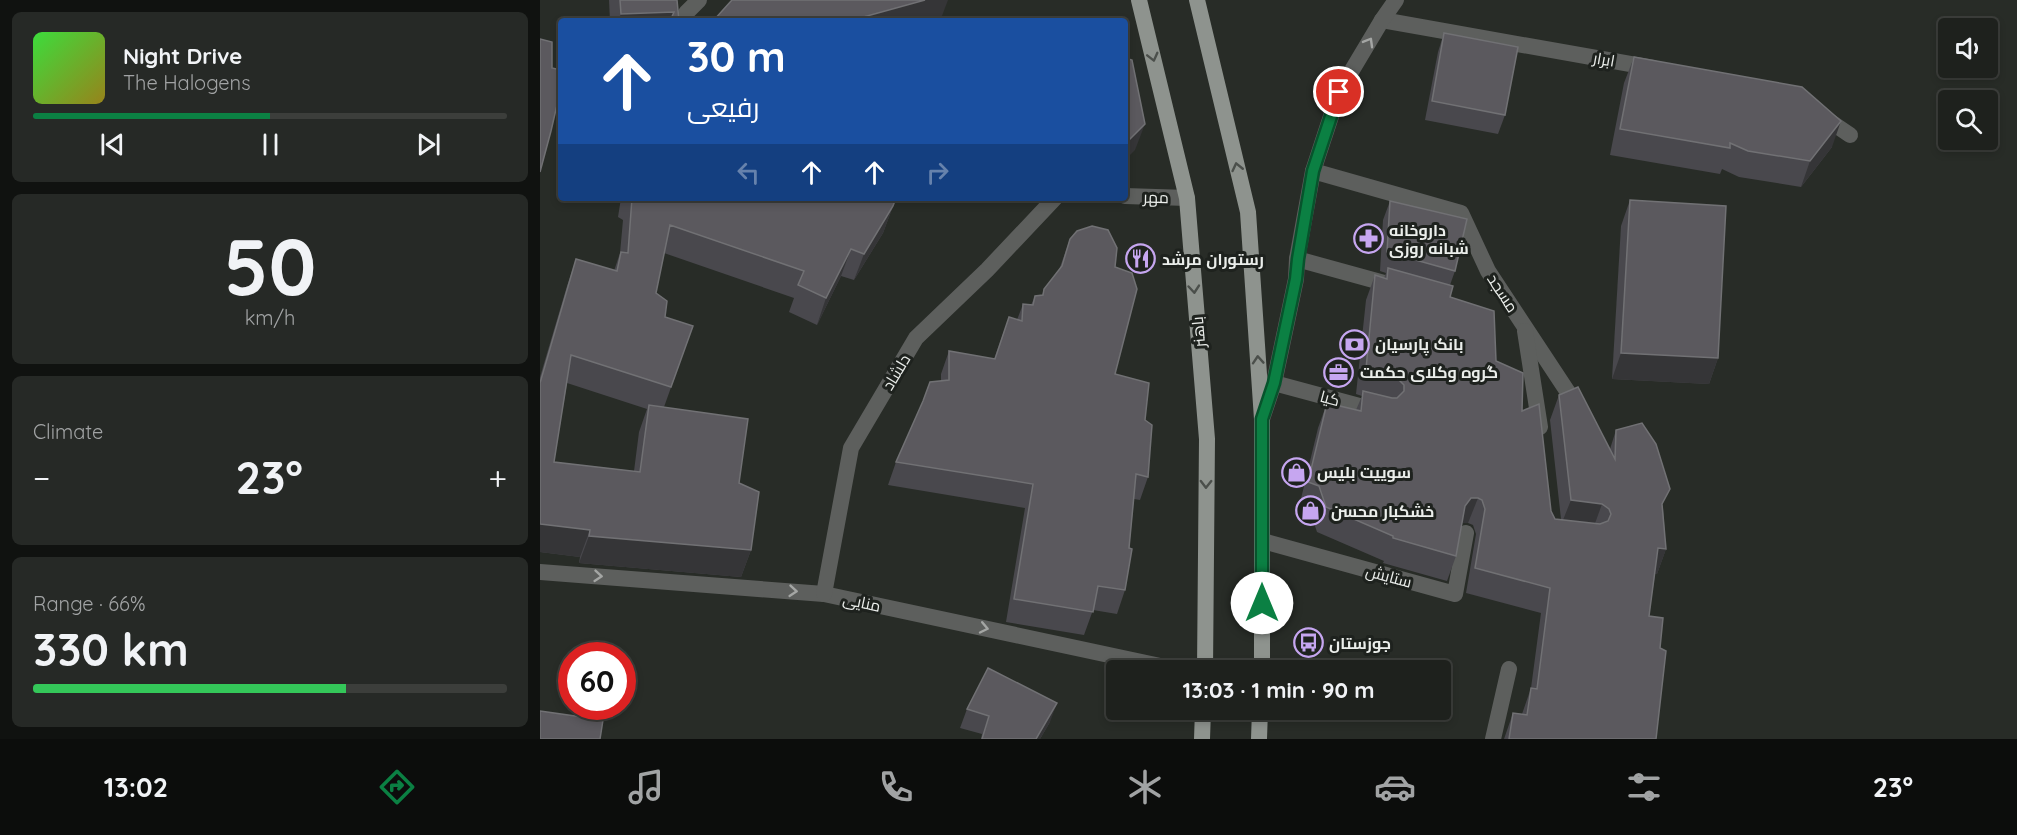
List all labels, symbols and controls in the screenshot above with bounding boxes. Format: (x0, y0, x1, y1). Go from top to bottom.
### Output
map controls (1938, 18, 1998, 150)
button: sound (1938, 18, 1998, 78)
text: 30 m (687, 30, 786, 83)
one-way arrow (1362, 38, 1373, 48)
text: Night Drive (123, 42, 242, 70)
icon: ahead (588, 42, 666, 120)
street label: ابرار (1590, 47, 1617, 71)
one-way arrow (1145, 52, 1158, 62)
pin (1313, 66, 1364, 117)
text: The Halogens (123, 70, 251, 95)
icon: arrive (1322, 75, 1355, 108)
text: رفیعی (687, 90, 759, 124)
button: search (1938, 90, 1998, 150)
icon: previous (96, 128, 129, 161)
icon: pause (254, 128, 287, 161)
icon: next (412, 128, 445, 161)
icon: left (732, 156, 765, 189)
icon: ahead (795, 156, 828, 189)
icon: ahead (858, 156, 891, 189)
icon: right (921, 156, 954, 189)
one-way arrow (1231, 162, 1244, 172)
street label: مهر (1142, 187, 1169, 208)
text: 50 (224, 217, 316, 315)
place label: داروخانه شبانه روزی (1389, 220, 1469, 258)
pharmacy icon: داروخانه شبانه روزی (1352, 223, 1384, 255)
restaurant icon: رستوران مرشد (1125, 243, 1157, 275)
place label: رستوران مرشد (1162, 249, 1264, 269)
street label: مسجد (1483, 270, 1523, 316)
one-way arrow (1188, 285, 1201, 294)
text: km/h (245, 305, 295, 330)
street label: باهنر (1187, 316, 1209, 349)
bank icon: بانک پارسیان (1338, 328, 1370, 360)
place label: بانک پارسیان (1375, 334, 1463, 356)
street label: دلشاد (878, 350, 914, 394)
one-way arrow (1252, 356, 1265, 365)
office icon: گروه وکلای حکمت (1323, 356, 1355, 388)
place label: گروه وکلای حکمت (1360, 362, 1498, 382)
street label: کیا (1318, 386, 1342, 410)
text: Climate (33, 419, 103, 444)
text: 23° (236, 449, 303, 505)
shop icon: سوییت بلیس (1280, 456, 1312, 488)
text: − (33, 457, 50, 498)
text: + (488, 457, 507, 498)
place label: سوییت بلیس (1317, 462, 1411, 482)
one-way arrow (1200, 479, 1212, 488)
shop icon: خشکبار محسن (1294, 495, 1326, 527)
place label: خشکبار محسن (1331, 501, 1434, 521)
street label: ستایش (1364, 560, 1414, 593)
one-way arrow (594, 569, 603, 582)
position arrow (1230, 571, 1294, 635)
one-way arrow (788, 585, 797, 598)
street label: منایی (841, 588, 883, 617)
text: Range · 66% (33, 591, 145, 616)
text: 330 km (33, 621, 189, 677)
one-way arrow (979, 621, 989, 634)
bus stop icon: جوزستان (1292, 627, 1324, 659)
place label: جوزستان (1329, 633, 1391, 653)
speed limit sign: 60 (558, 642, 636, 720)
text: 13:03 · 1 min · 90 m (1183, 676, 1374, 704)
icon: directions (376, 766, 418, 808)
icon: music (625, 766, 667, 808)
icon: phone (875, 766, 917, 808)
icon: climate (1124, 766, 1166, 808)
icon: car (1374, 766, 1416, 808)
icon: filters (1623, 766, 1665, 808)
text: 13:02 (104, 770, 168, 804)
text: 23° (1873, 770, 1913, 804)

